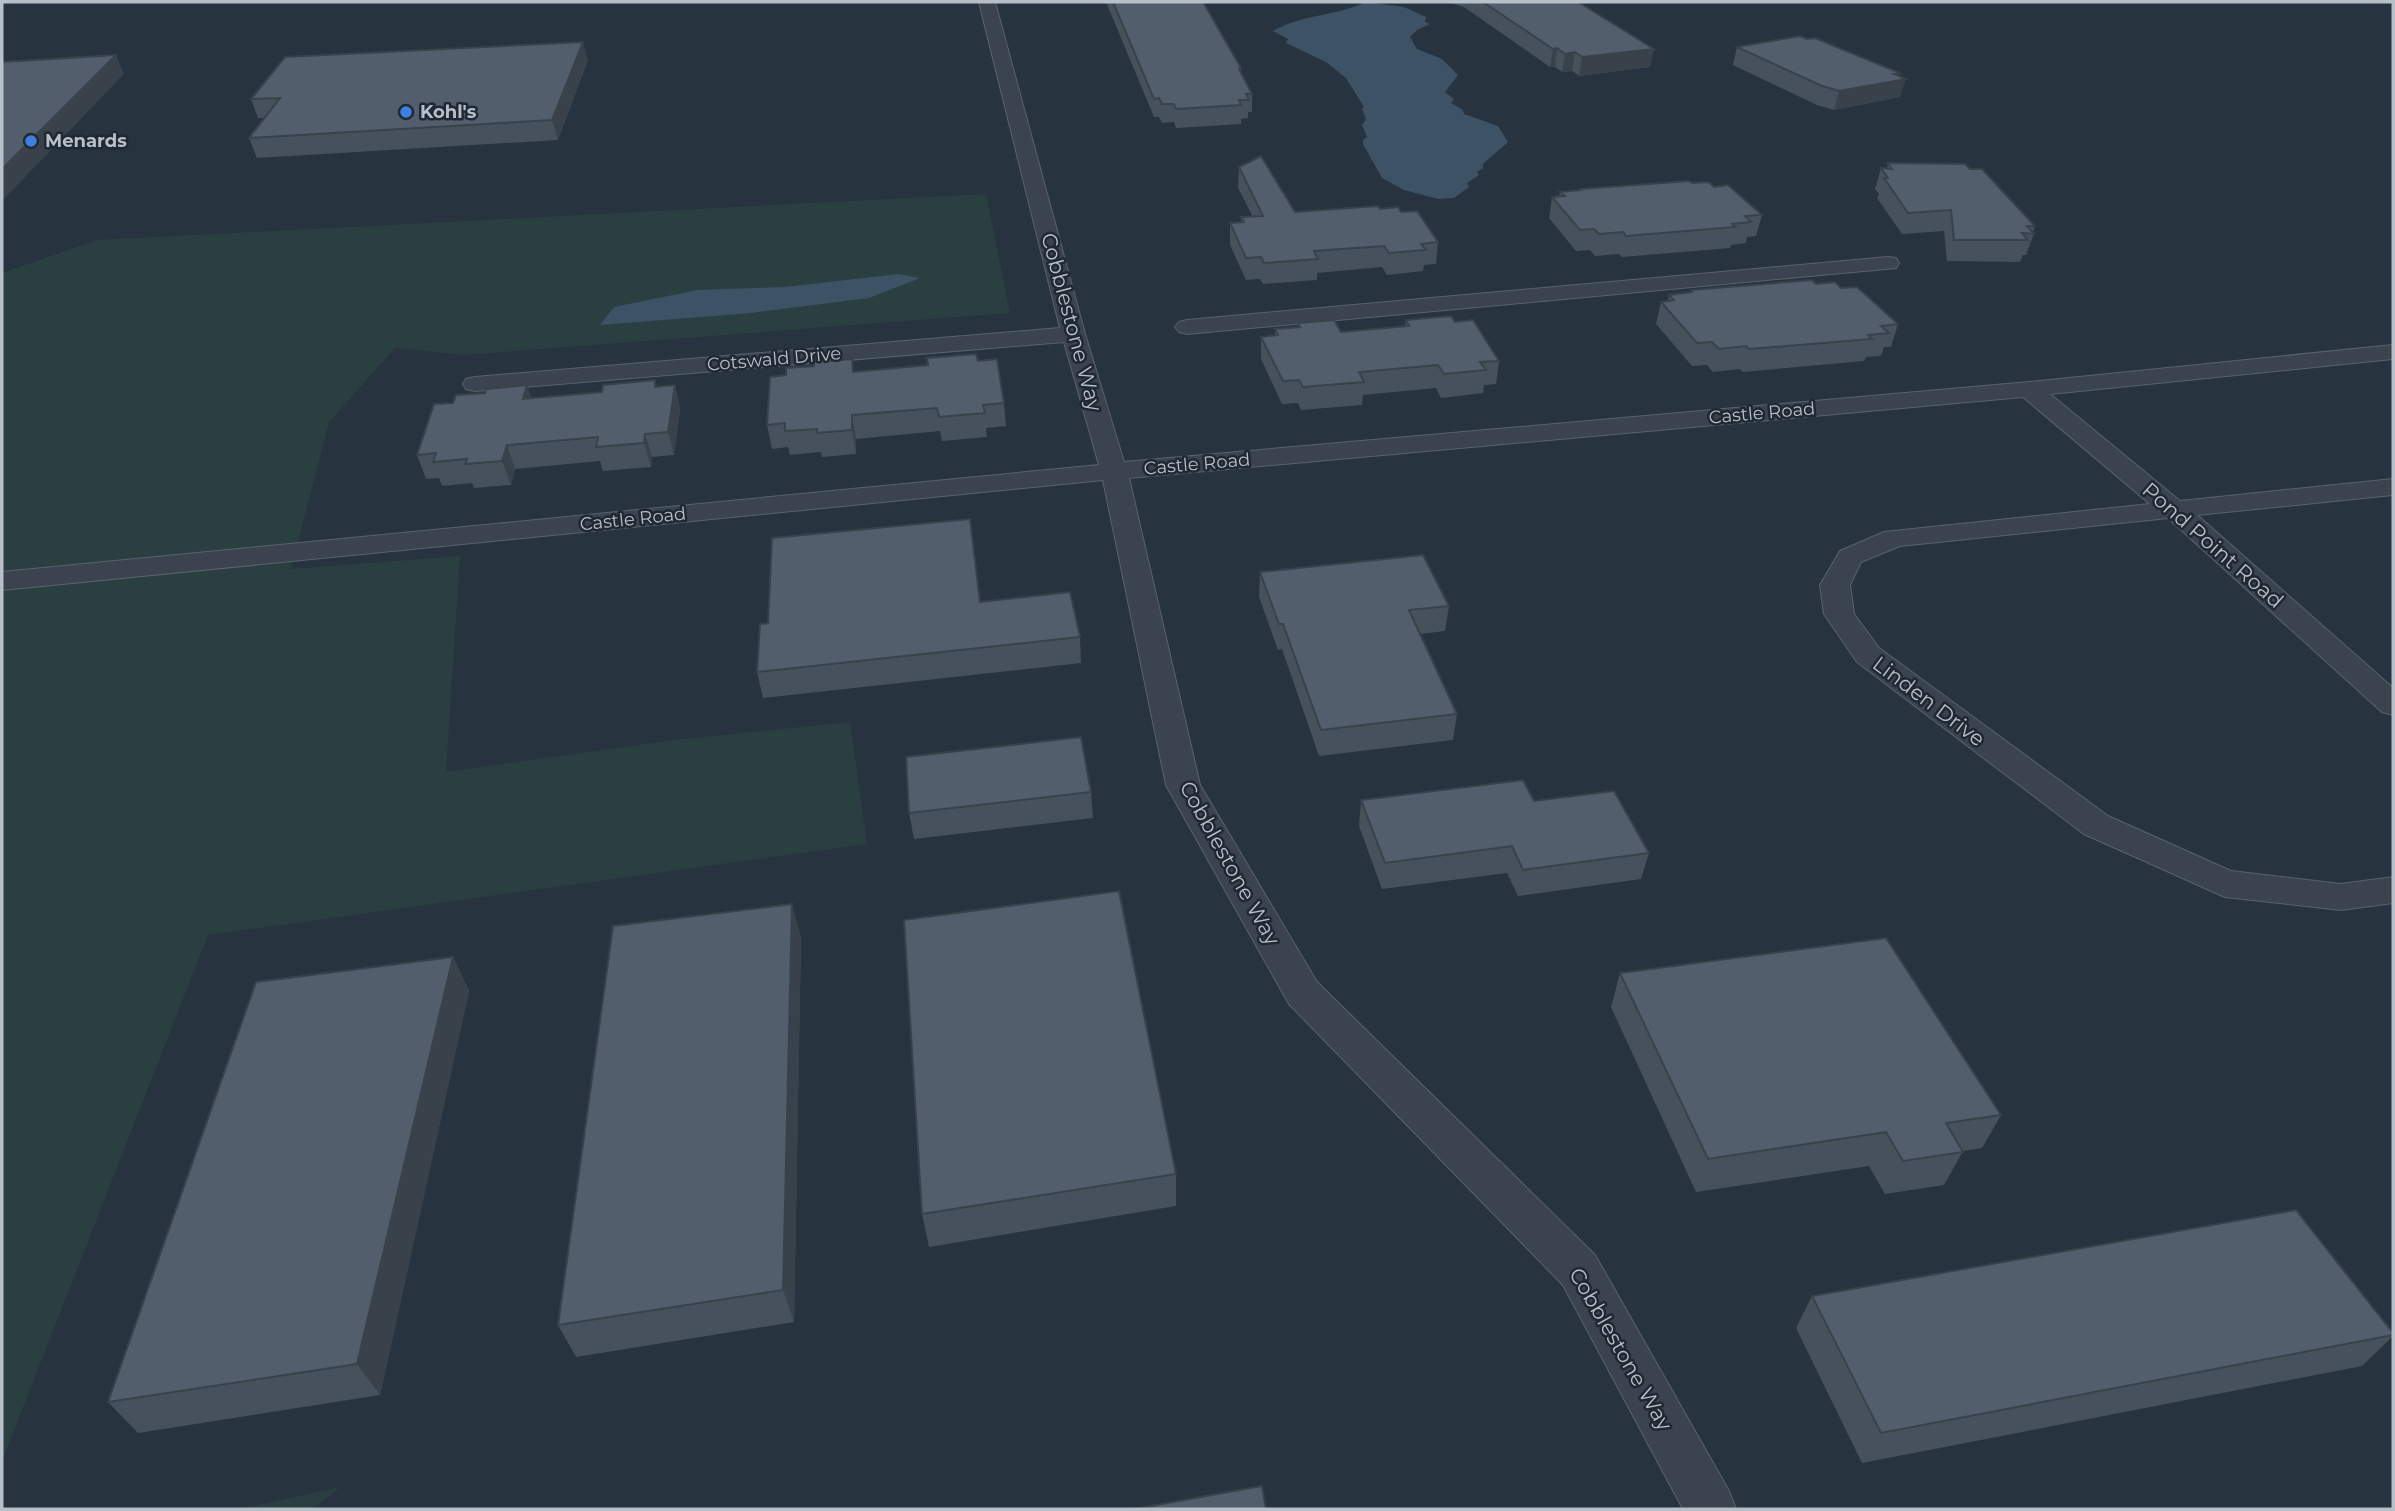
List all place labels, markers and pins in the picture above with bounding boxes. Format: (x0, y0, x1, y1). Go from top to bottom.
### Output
place label: Kohl's (420, 101, 477, 123)
marker: Kohl's (398, 104, 414, 120)
place label: Menards (45, 130, 127, 152)
marker: Menards (23, 133, 39, 149)

